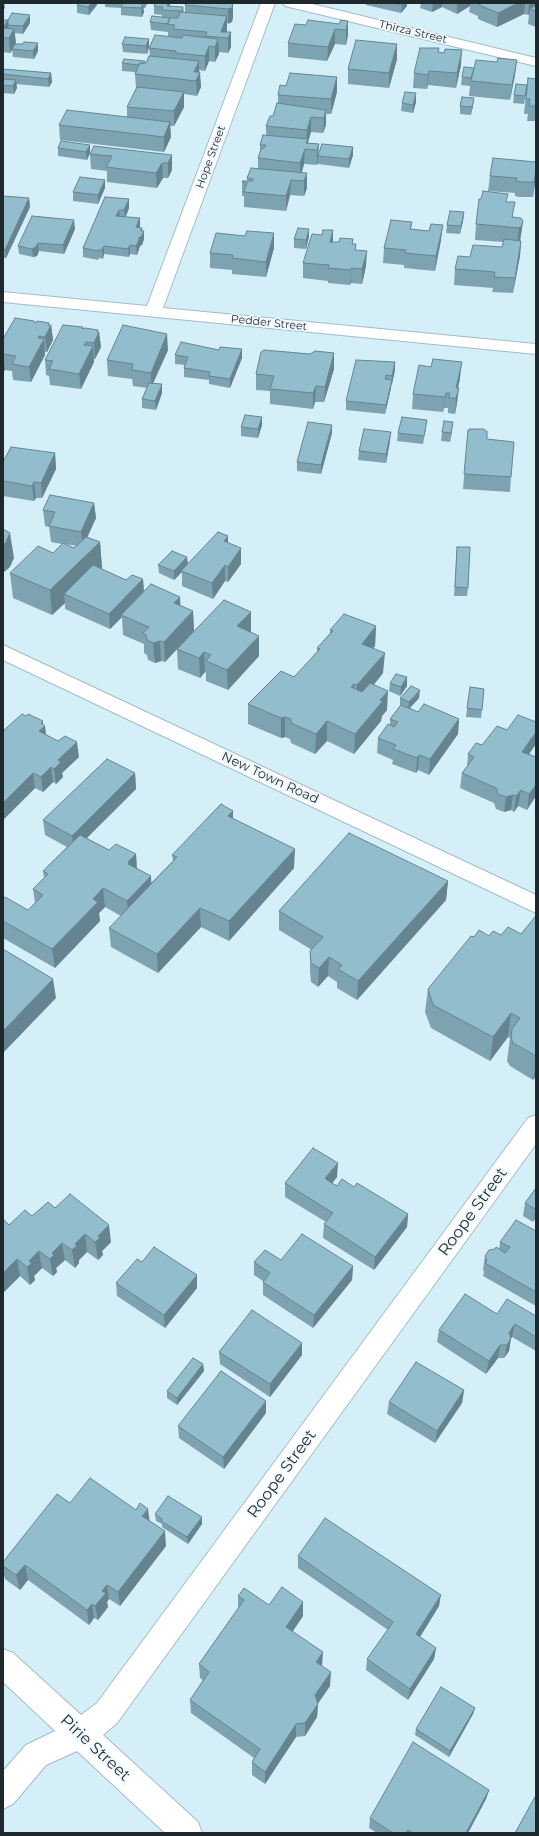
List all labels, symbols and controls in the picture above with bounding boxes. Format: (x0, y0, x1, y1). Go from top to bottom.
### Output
street label: Thirza Street (378, 18, 448, 46)
street label: Hope Street (193, 124, 229, 190)
street label: Pedder Street (230, 312, 308, 334)
street label: New Town Road (219, 749, 321, 807)
street label: Roope Street (434, 1164, 512, 1260)
street label: Roope Street (243, 1426, 321, 1522)
street label: Pirie Street (56, 1711, 134, 1785)

